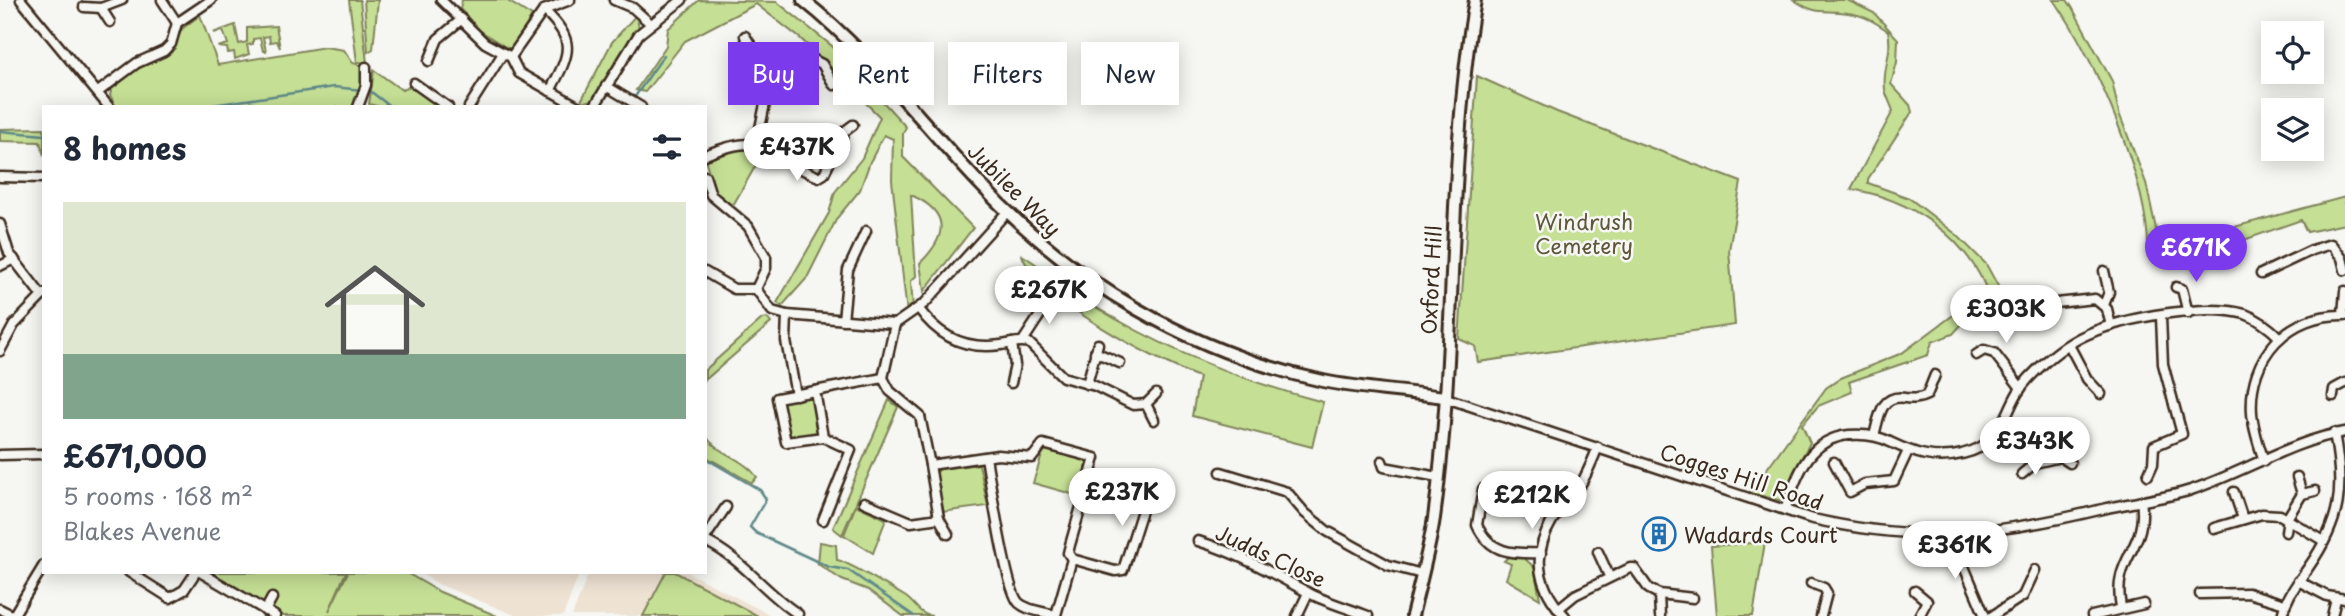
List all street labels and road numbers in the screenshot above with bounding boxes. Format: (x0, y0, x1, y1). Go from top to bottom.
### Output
street label: Jubilee Way (961, 135, 1069, 243)
street label: Oxford Hill (1411, 225, 1449, 335)
street label: Cogges Hill Road (1656, 434, 1828, 518)
street label: Judds Close (1211, 516, 1331, 594)

